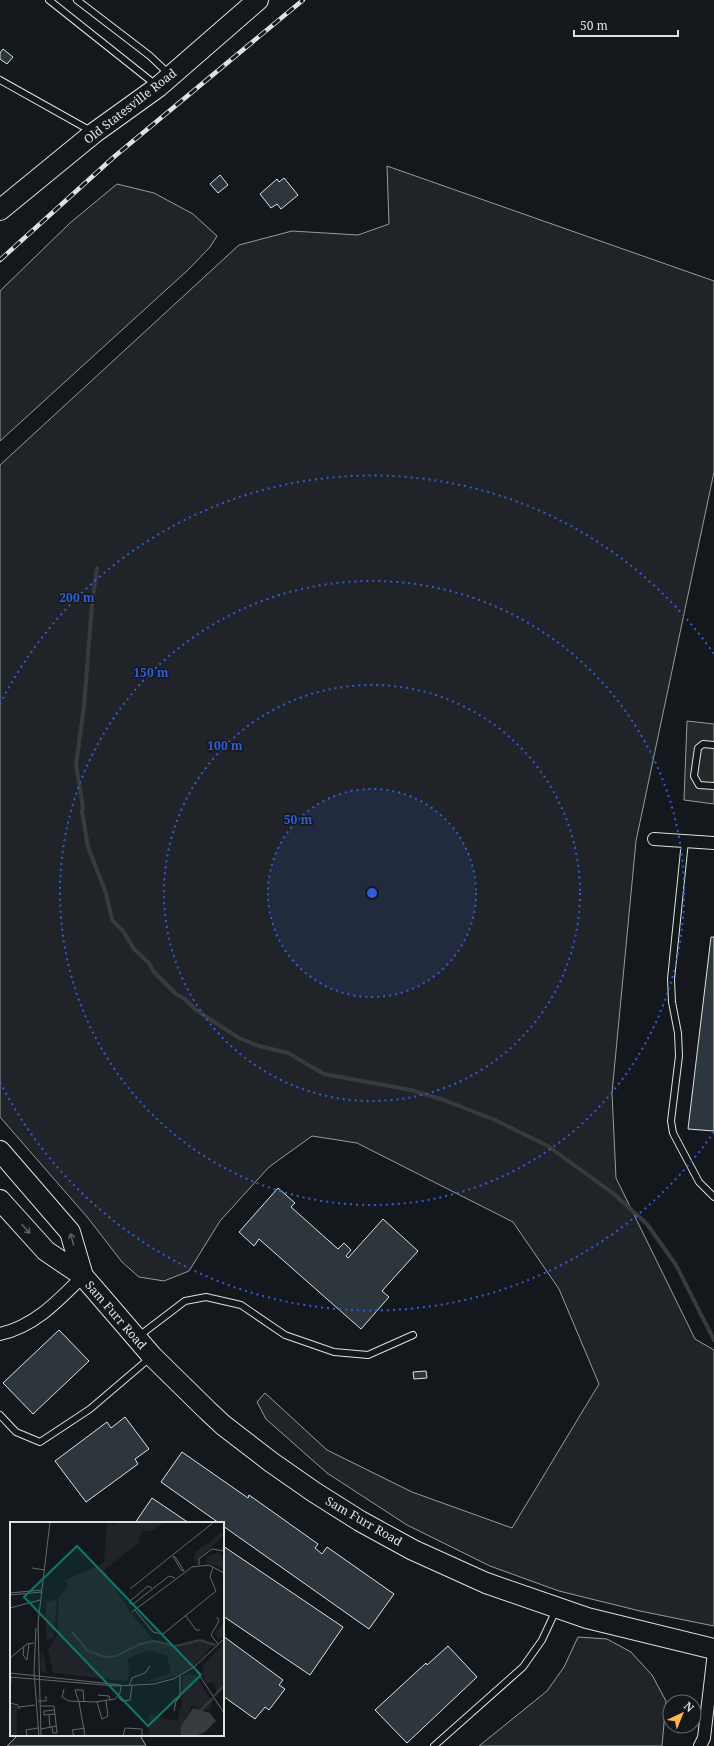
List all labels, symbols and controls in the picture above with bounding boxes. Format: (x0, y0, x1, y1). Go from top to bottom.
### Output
scale bar (574, 12, 678, 38)
text: 50 m (580, 17, 608, 34)
street label: Old Statesville Road (80, 64, 180, 148)
text: 200 m (59, 589, 95, 606)
text: 150 m (133, 664, 169, 681)
text: 100 m (207, 737, 243, 754)
text: 50 m (284, 811, 312, 828)
centre of rings (365, 886, 379, 900)
one-way arrow (21, 1223, 30, 1233)
one-way arrow (68, 1233, 75, 1246)
street label: Sam Furr Road (81, 1277, 151, 1353)
street label: Sam Furr Road (323, 1492, 406, 1550)
inset map (10, 1522, 224, 1736)
north arrow (662, 1694, 702, 1734)
text: N (681, 1698, 698, 1715)

